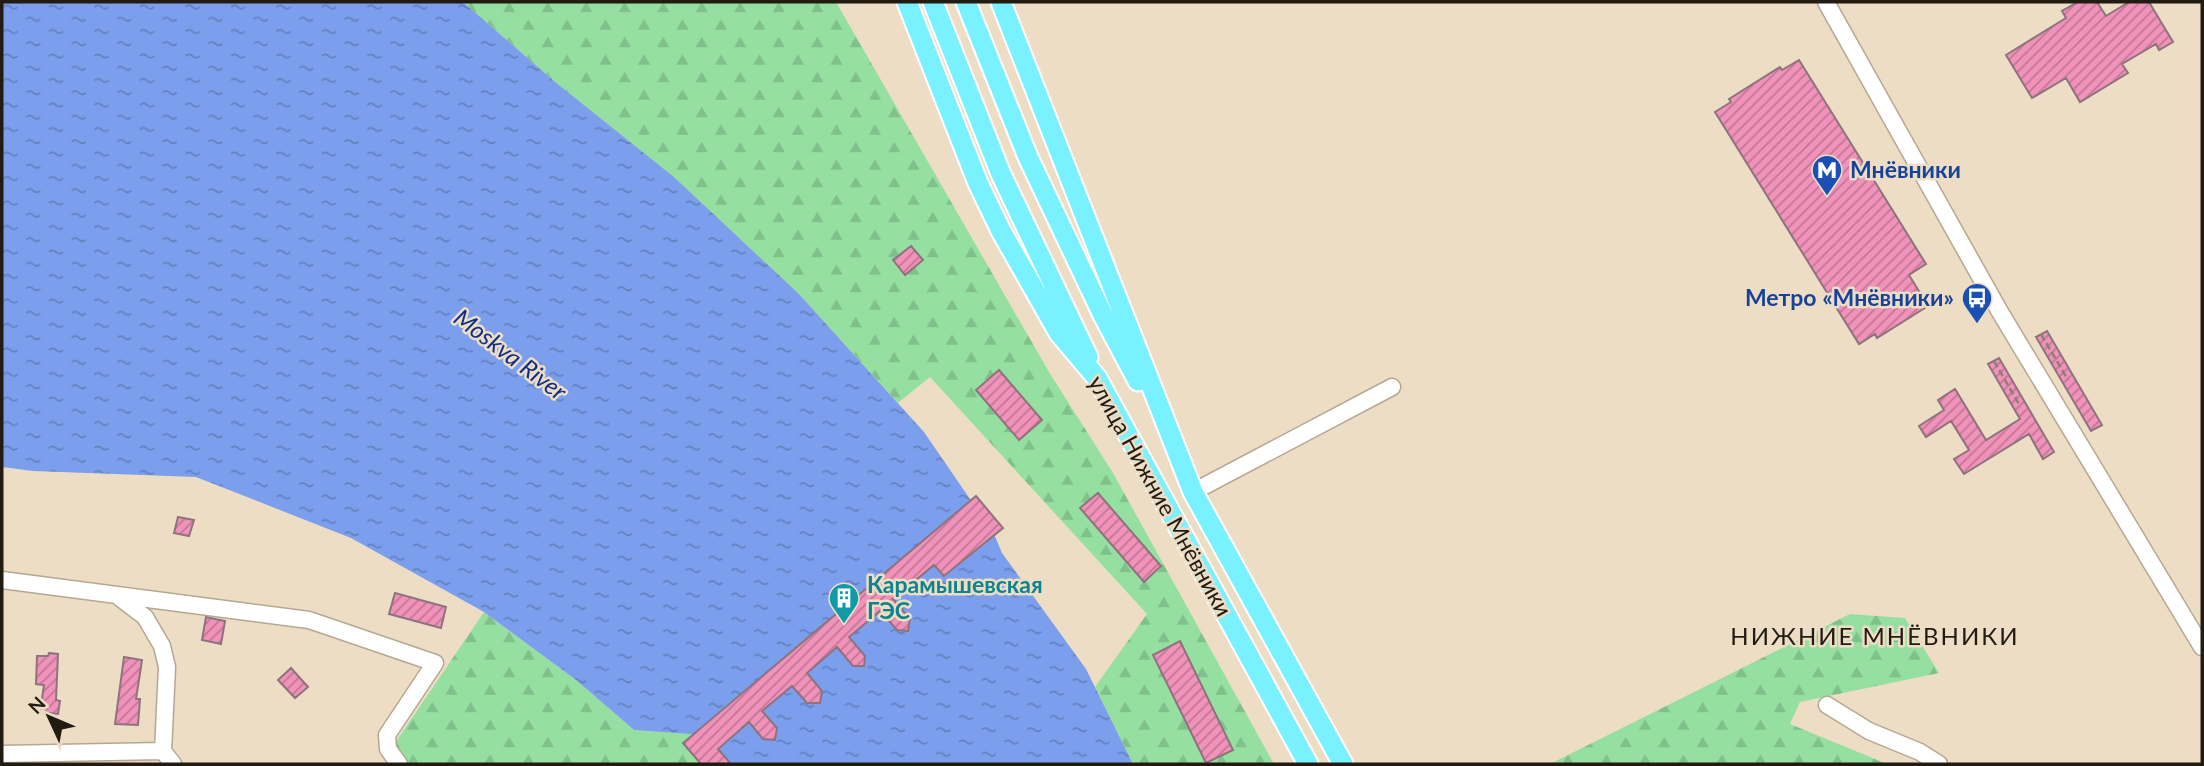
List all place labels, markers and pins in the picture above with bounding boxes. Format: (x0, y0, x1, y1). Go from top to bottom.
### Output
metro station icon: Мнёвники (1810, 153, 1844, 197)
place label: Мнёвники (1850, 155, 1961, 183)
bus stop icon: Метро «Мнёвники» (1960, 281, 1994, 325)
place label: Метро «Мнёвники» (1745, 283, 1954, 311)
place label: Карамышевская ГЭС (867, 570, 1043, 624)
building icon: Карамышевская ГЭС (827, 581, 861, 625)

